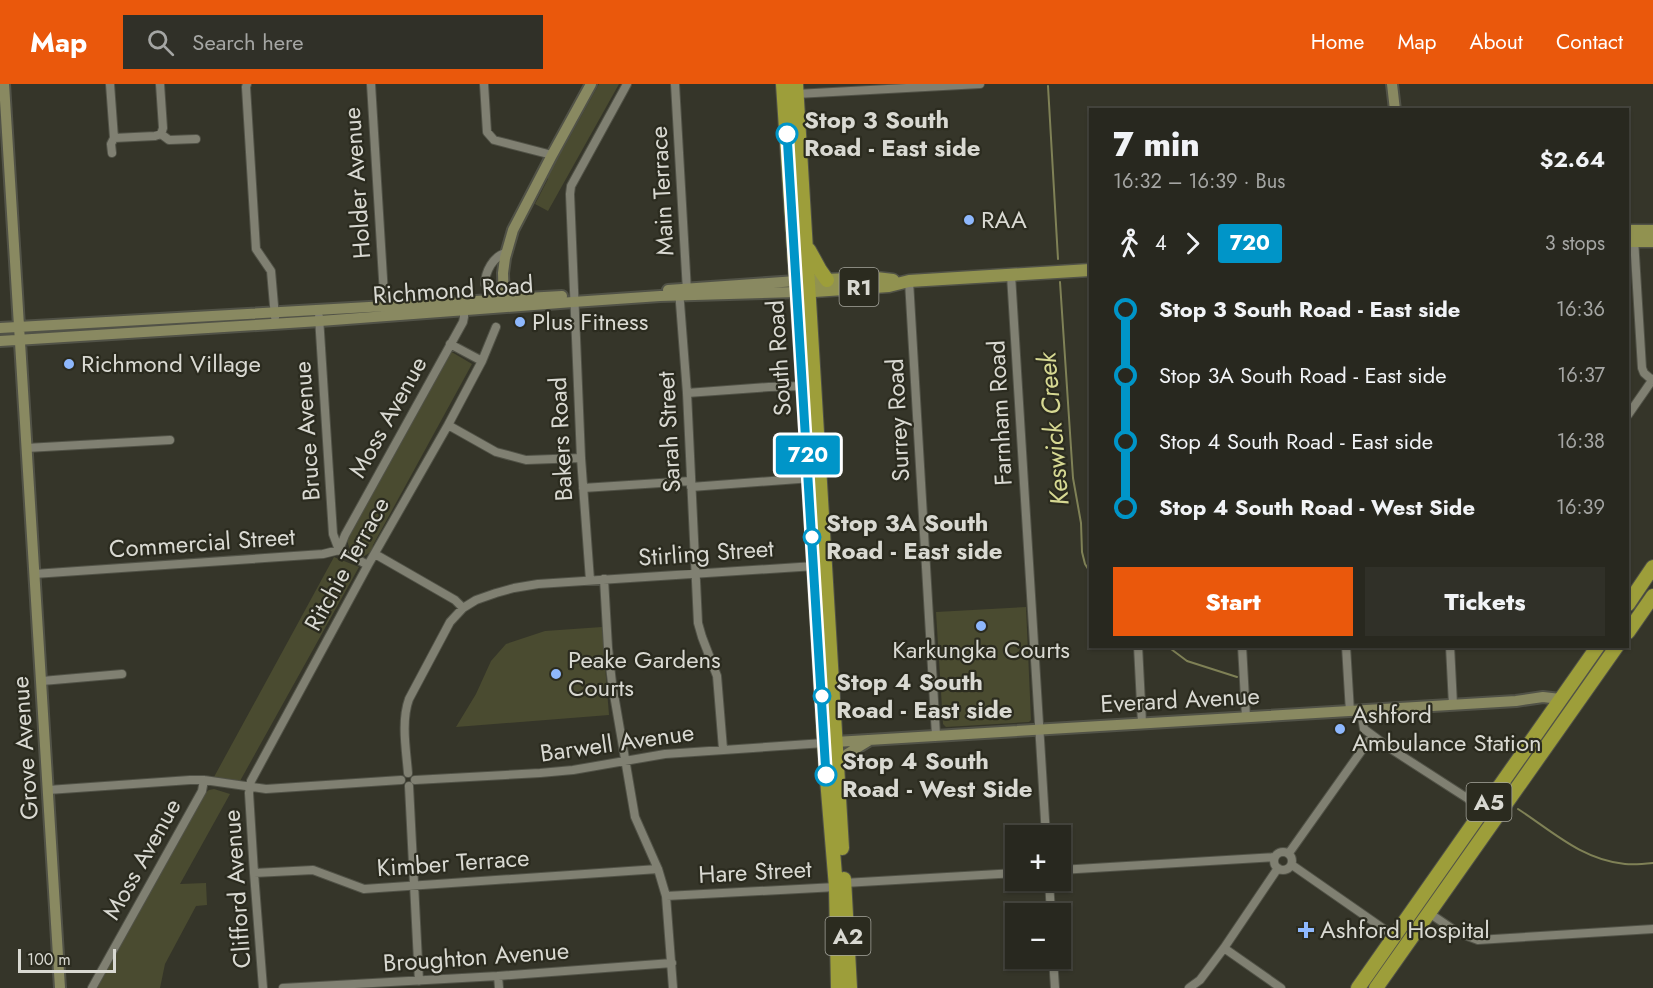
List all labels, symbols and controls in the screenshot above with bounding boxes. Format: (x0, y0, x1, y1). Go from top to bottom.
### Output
search box (123, 15, 543, 69)
text: Map (30, 22, 87, 63)
icon: search (144, 26, 177, 59)
text: Search here (192, 26, 304, 58)
text: Home (1311, 27, 1364, 57)
text: Map (1397, 27, 1437, 57)
text: About (1470, 27, 1523, 57)
text: Contact (1556, 27, 1623, 57)
place label: Stop 3 South Road - East side (804, 102, 980, 165)
street label: Holder Avenue (334, 106, 379, 260)
text: 7 min (1113, 121, 1200, 168)
marker: Stop 3 South Road - East side (776, 123, 798, 145)
street label: Main Terrace (641, 125, 682, 257)
text: $2.64 (1540, 143, 1605, 175)
text: 16:32 – 16:39 · Bus (1113, 167, 1285, 196)
place label: RAA (981, 202, 1027, 237)
marker: RAA (962, 213, 976, 227)
icon: walk (1113, 227, 1146, 260)
icon: forward (1176, 227, 1209, 260)
text: 720 (1230, 228, 1270, 258)
text: 4 (1155, 229, 1167, 258)
text: 3 stops (1545, 229, 1605, 258)
street label: Richmond Road (372, 266, 534, 313)
road number: R1 (840, 268, 878, 306)
text: Stop 3 South Road - East side (1159, 293, 1460, 325)
text: 16:36 (1556, 295, 1605, 324)
street label: South Road (757, 299, 800, 417)
place label: Plus Fitness (532, 304, 648, 339)
marker: Plus Fitness (513, 315, 527, 329)
street label: Farnham Road (978, 339, 1021, 487)
place label: Richmond Village (81, 346, 261, 381)
water label: Keswick Creek (1027, 349, 1079, 507)
street label: Moss Avenue (340, 350, 435, 484)
marker: Richmond Village (62, 357, 76, 371)
street label: Surrey Road (877, 357, 918, 483)
text: Stop 3A South Road - East side (1159, 359, 1447, 391)
street label: Bruce Avenue (284, 360, 329, 502)
text: 16:37 (1557, 361, 1605, 390)
street label: Sarah Street (648, 370, 689, 494)
street label: Bakers Road (540, 376, 581, 502)
text: Stop 4 South Road - East side (1159, 425, 1433, 457)
text: 16:38 (1557, 427, 1605, 456)
line badge: 720 (774, 436, 842, 475)
text: 720 (788, 440, 828, 470)
street label: Ritchie Terrace (295, 490, 398, 637)
text: Stop 4 South Road - West Side (1159, 491, 1475, 523)
text: 16:39 (1556, 493, 1605, 522)
place label: Stop 3A South Road - East side (826, 505, 1002, 568)
street label: Commercial Street (108, 519, 296, 566)
marker: Stop 3A South Road - East side (803, 528, 821, 546)
street label: Stirling Street (637, 530, 775, 575)
button: Start (1113, 567, 1353, 636)
button: Tickets (1365, 567, 1605, 636)
marker: Karkungka Courts (974, 619, 988, 633)
place label: Karkungka Courts (892, 632, 1070, 667)
place label: Peake Gardens Courts (568, 642, 721, 705)
place label: Stop 4 South Road - East side (836, 664, 1012, 727)
marker: Peake Gardens Courts (549, 667, 563, 681)
street label: Grove Avenue (2, 675, 47, 821)
street label: Everard Avenue (1099, 678, 1260, 721)
marker: Stop 4 South Road - East side (813, 687, 831, 705)
place label: Ashford Ambulance Station (1352, 697, 1542, 760)
street label: Barwell Avenue (538, 714, 696, 771)
marker: Ashford Ambulance Station (1333, 722, 1347, 736)
place label: Stop 4 South Road - West Side (842, 743, 1033, 806)
marker: Stop 4 South Road - West Side (815, 764, 837, 786)
road number: A5 (1466, 783, 1512, 821)
street label: Moss Avenue (94, 792, 189, 926)
street label: Clifford Avenue (214, 809, 260, 970)
map controls (1005, 825, 1071, 969)
button: + (1005, 825, 1071, 891)
street label: Kimber Terrace (375, 840, 530, 885)
street label: Hare Street (697, 851, 813, 892)
button: − (1005, 903, 1071, 969)
place label: Ashford Hospital (1320, 912, 1490, 947)
road number: A2 (826, 917, 870, 955)
marker: Ashford Hospital (1297, 921, 1315, 939)
street label: Broughton Avenue (382, 933, 570, 980)
scale bar (18, 946, 116, 974)
text: 100 m (27, 948, 71, 971)

